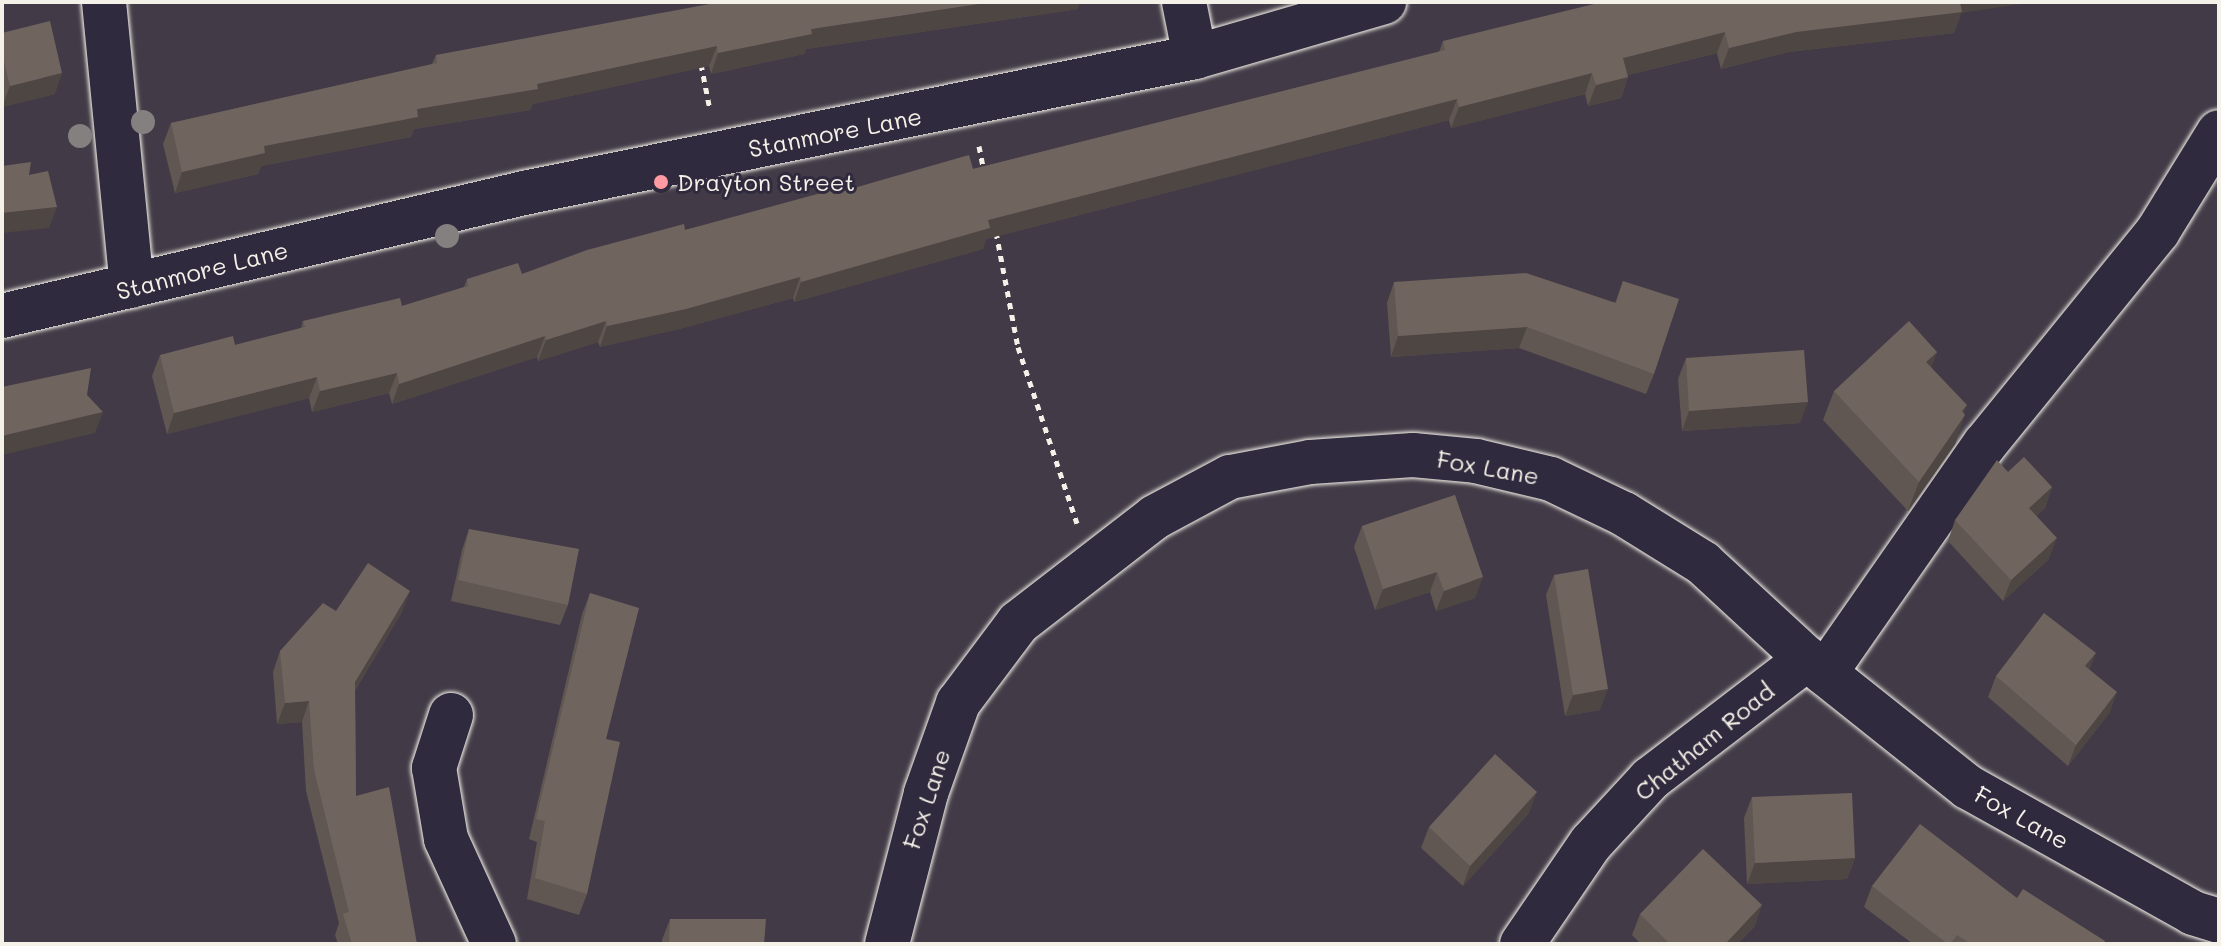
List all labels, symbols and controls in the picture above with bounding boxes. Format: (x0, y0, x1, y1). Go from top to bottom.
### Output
street label: Stanmore Lane (746, 101, 924, 163)
place label: Drayton Street (677, 168, 855, 196)
marker: Drayton Street (652, 173, 670, 191)
street label: Stanmore Lane (113, 235, 291, 305)
street label: Fox Lane (1435, 444, 1541, 490)
street label: Chatham Road (1628, 676, 1780, 806)
street label: Fox Lane (896, 745, 956, 853)
street label: Fox Lane (1970, 779, 2074, 855)

